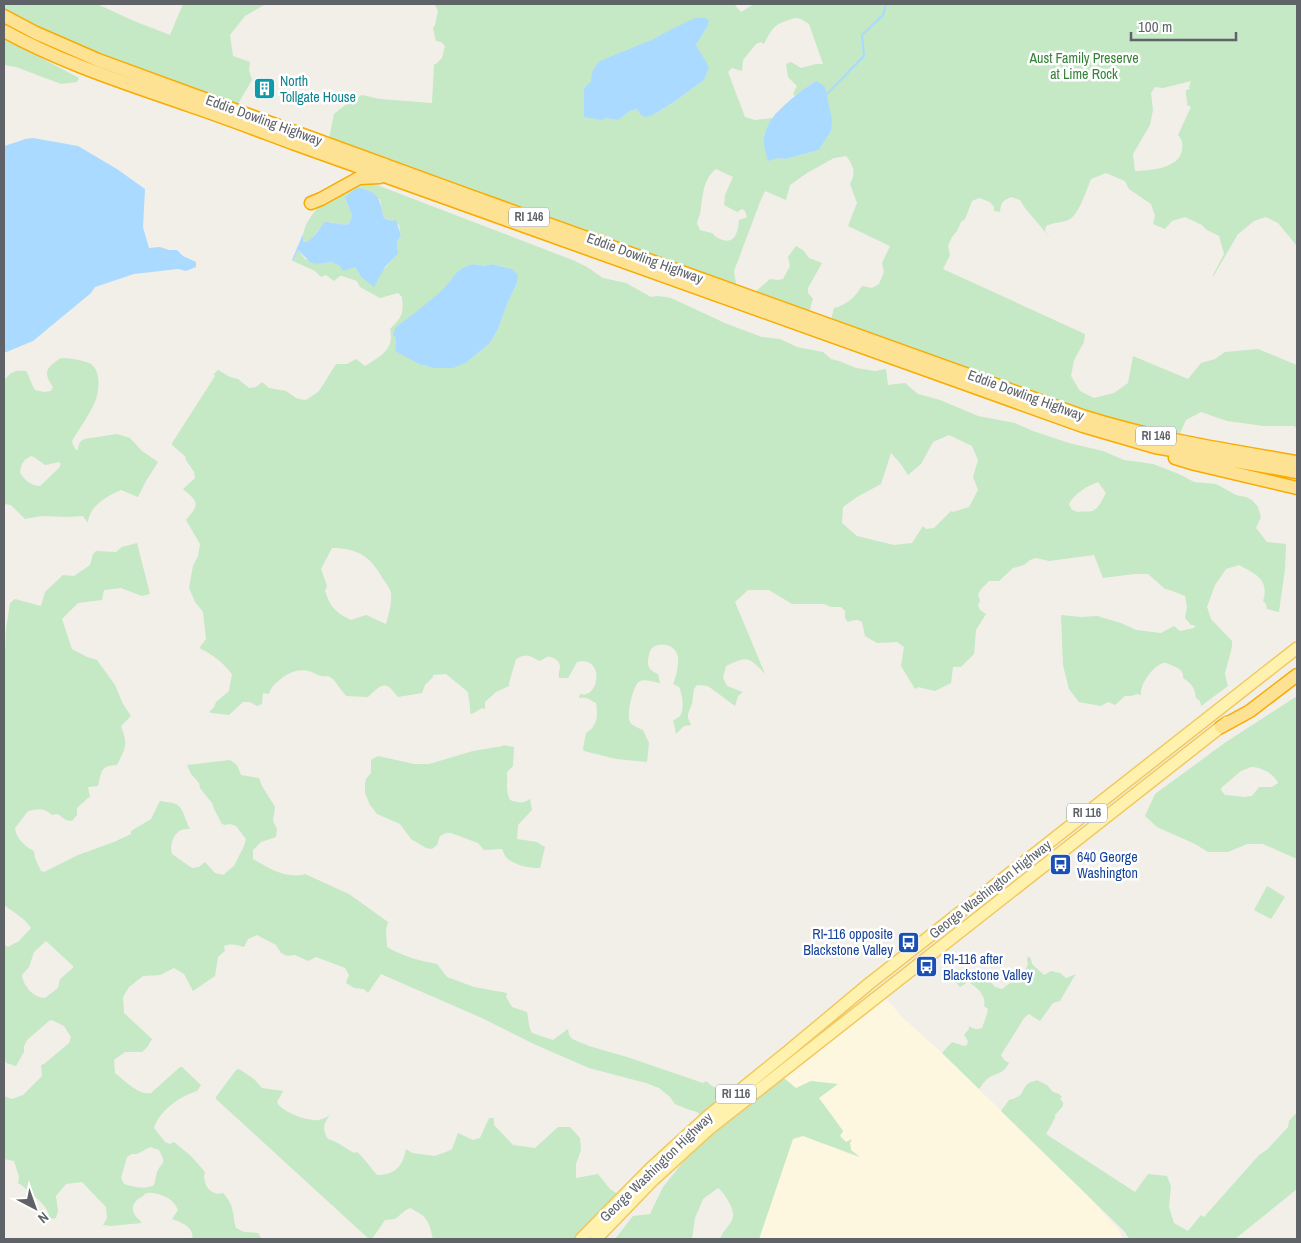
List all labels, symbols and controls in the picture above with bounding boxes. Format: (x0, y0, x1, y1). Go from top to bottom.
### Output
scale bar (1131, 10, 1236, 42)
text: 100 m (1138, 16, 1172, 37)
park label: Aust Family Preserve at Lime Rock (1028, 49, 1139, 83)
place label: North Tollgate House (280, 72, 356, 106)
building icon: North Tollgate House (252, 77, 276, 101)
street label: Eddie Dowling Highway (203, 91, 325, 149)
road number: RI 146 (509, 208, 549, 226)
street label: Eddie Dowling Highway (584, 229, 706, 287)
street label: Eddie Dowling Highway (965, 366, 1087, 424)
road number: RI 146 (1136, 426, 1176, 446)
road number: RI 116 (1067, 804, 1107, 822)
street label: George Washington Highway (925, 836, 1055, 942)
place label: 640 George Washington (1077, 848, 1138, 882)
bus stop icon: 640 George Washington (1049, 853, 1073, 877)
place label: RI-116 opposite Blackstone Valley (803, 925, 893, 959)
bus stop icon: RI-116 opposite Blackstone Valley (897, 930, 921, 954)
place label: RI-116 after Blackstone Valley (943, 950, 1033, 984)
bus stop icon: RI-116 after Blackstone Valley (915, 955, 939, 979)
road number: RI 116 (716, 1084, 756, 1104)
street label: George Washington Highway (596, 1108, 716, 1226)
north arrow (10, 1183, 60, 1233)
text: N (34, 1208, 53, 1227)

